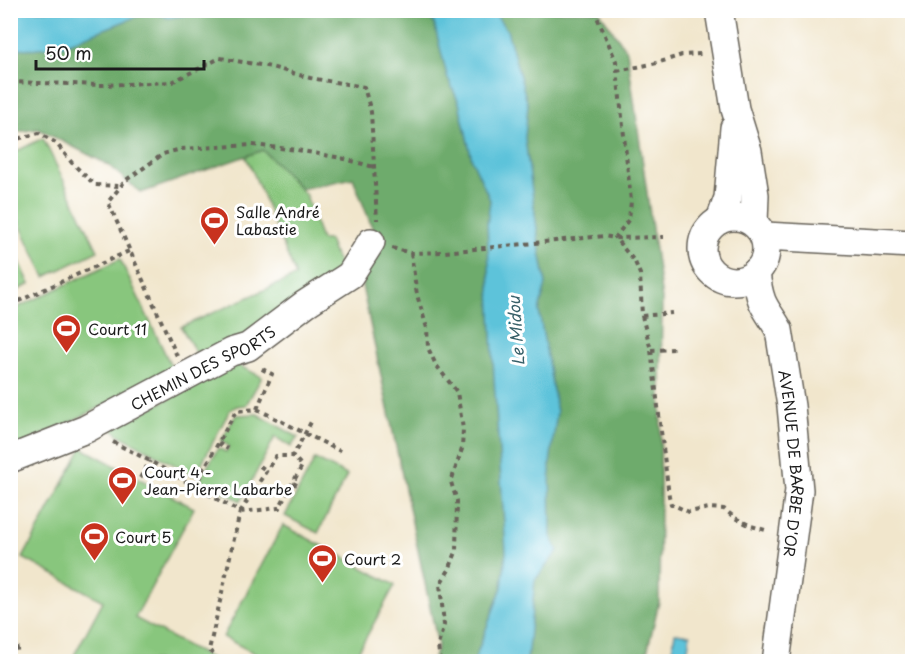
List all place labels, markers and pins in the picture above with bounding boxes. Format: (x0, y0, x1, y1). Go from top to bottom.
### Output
place label: Salle André Labastie (236, 200, 320, 240)
sports icon: Salle André Labastie (199, 204, 231, 246)
sports icon: Court 11 (51, 312, 83, 354)
place label: Court 11 (88, 317, 147, 340)
place label: Court 4 - Jean-Pierre Labarbe (144, 460, 292, 500)
sports icon: Court 4 - Jean-Pierre Labarbe (107, 464, 139, 506)
sports icon: Court 5 (78, 520, 110, 562)
place label: Court 5 (115, 525, 171, 548)
sports icon: Court 2 (307, 542, 339, 584)
place label: Court 2 (344, 547, 401, 570)

